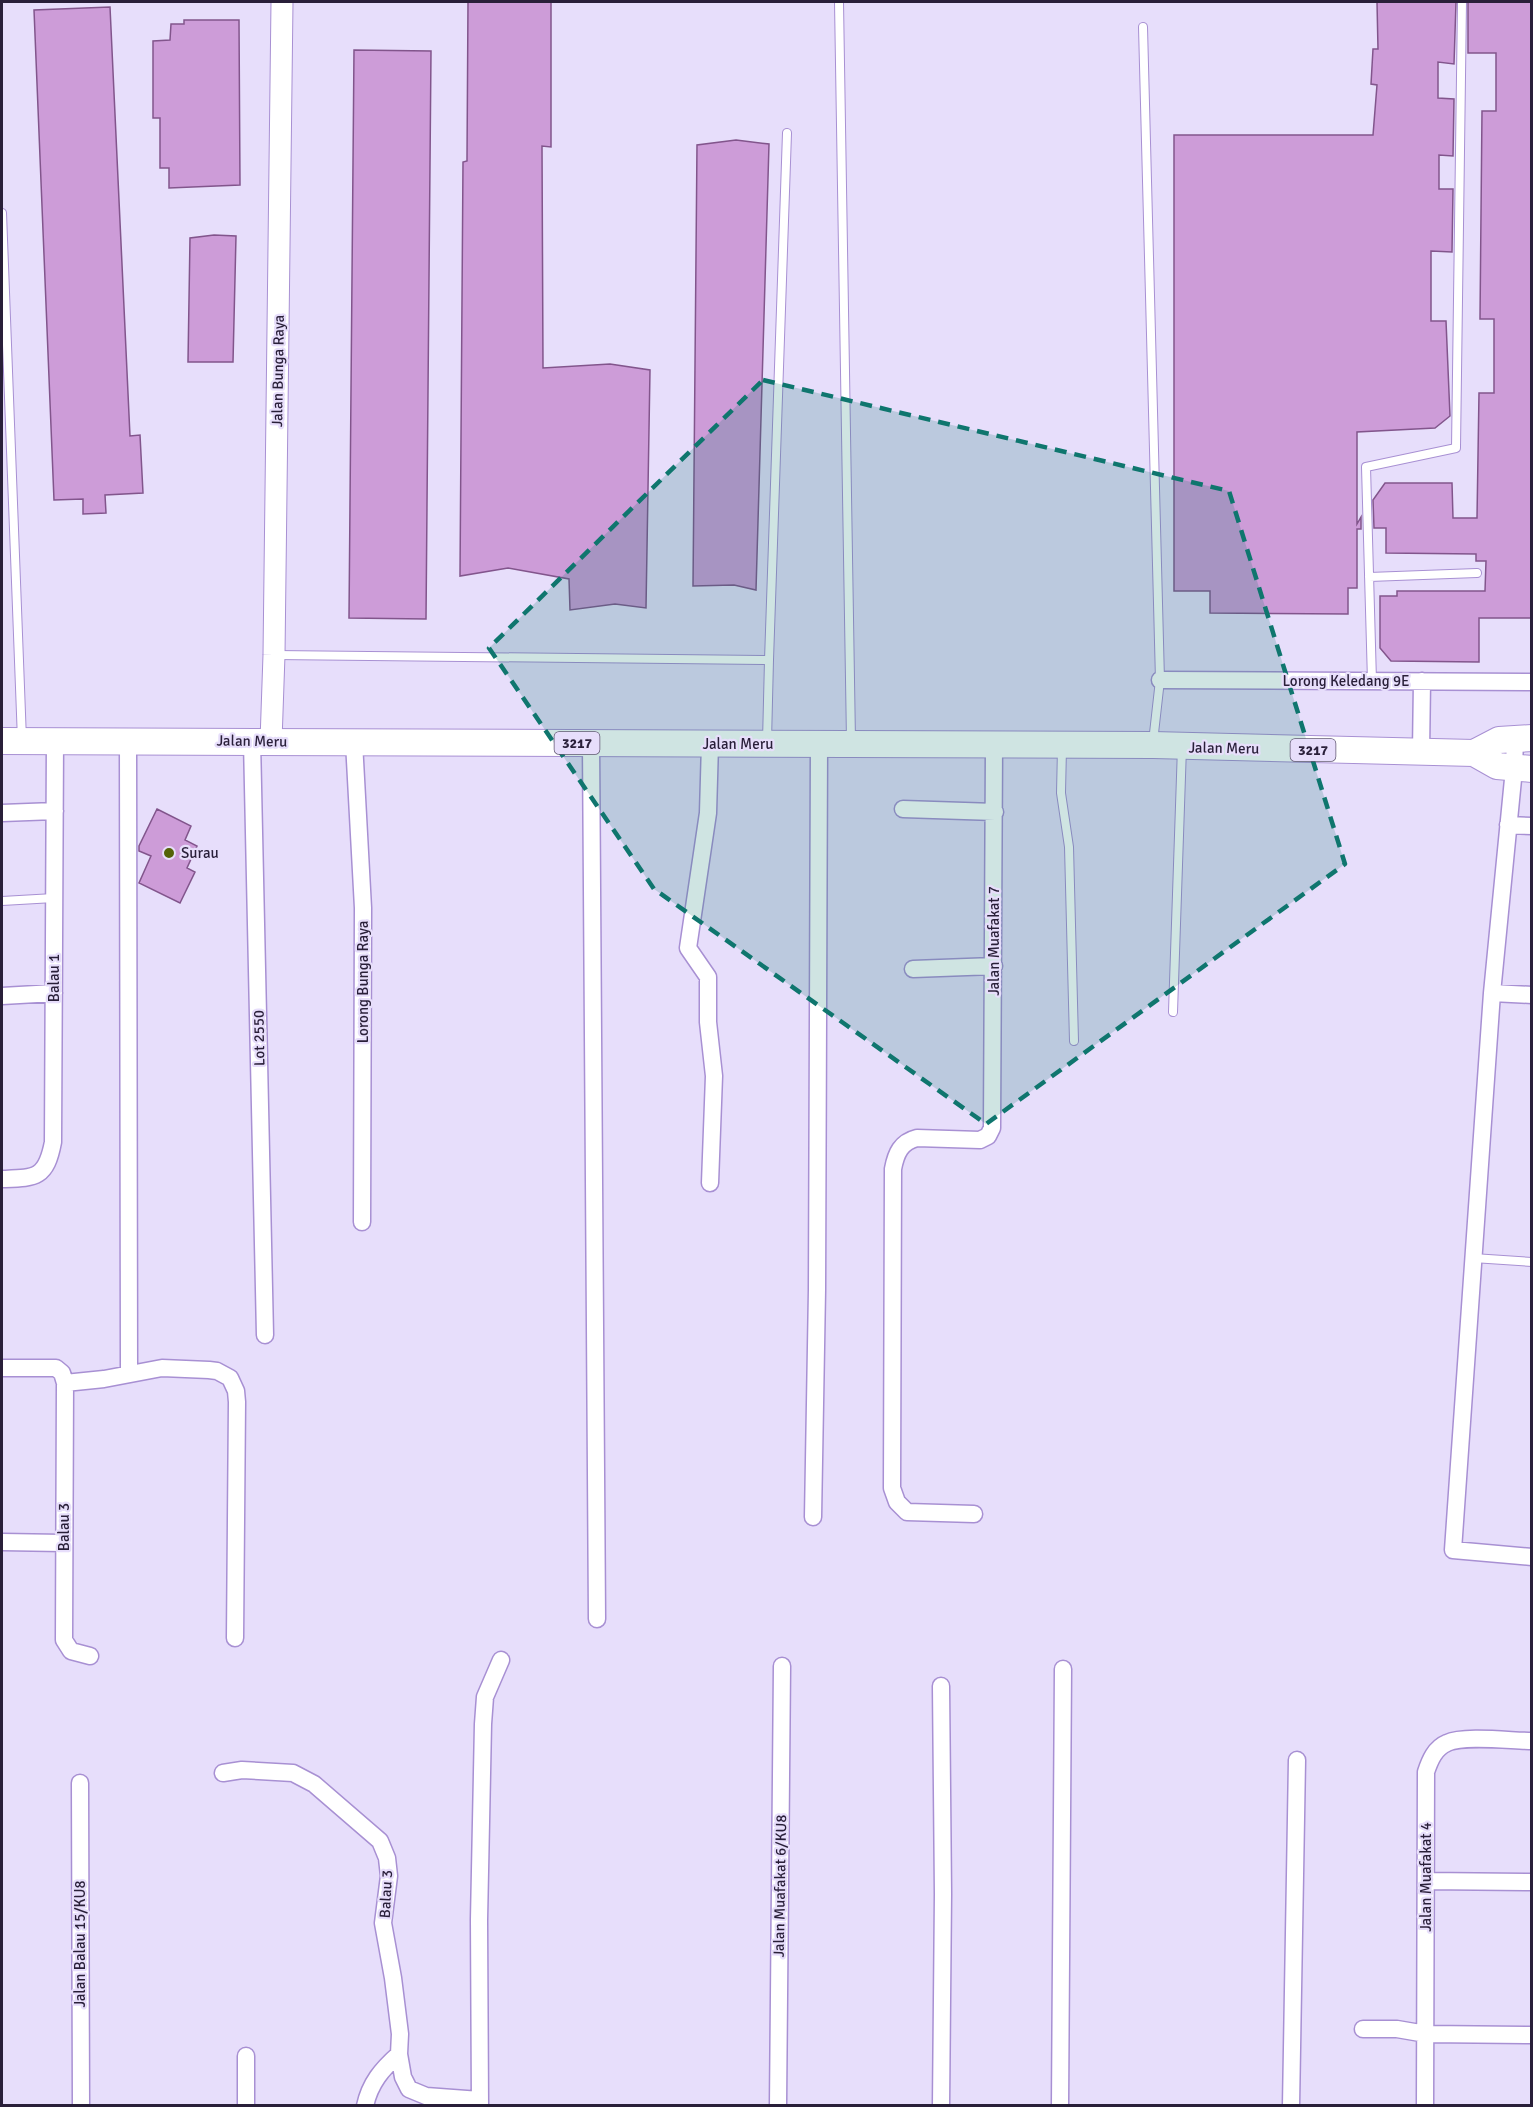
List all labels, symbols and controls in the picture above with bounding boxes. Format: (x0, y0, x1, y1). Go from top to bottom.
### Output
street label: Jalan Bunga Raya (268, 315, 288, 427)
street label: Lorong Keledang 9E (1282, 672, 1410, 690)
street label: Jalan Meru (216, 731, 288, 751)
road number: 3217 (554, 732, 600, 754)
street label: Jalan Meru (703, 735, 773, 753)
street label: Jalan Meru (1188, 738, 1260, 758)
road number: 3217 (1290, 739, 1336, 761)
place label: Surau (181, 844, 219, 862)
marker: Surau (162, 846, 176, 860)
street label: Jalan Muafakat 7 (985, 886, 1003, 996)
street label: Lorong Bunga Raya (354, 921, 372, 1043)
street label: Balau 1 (45, 954, 63, 1002)
street label: Lot 2550 (250, 1010, 268, 1066)
street label: Balau 3 (55, 1503, 73, 1551)
street label: Jalan Muafakat 6/KU8 (770, 1814, 790, 1958)
street label: Jalan Muafakat 4 (1417, 1822, 1435, 1932)
street label: Balau 3 (376, 1869, 396, 1919)
street label: Jalan Balau 15/KU8 (71, 1880, 89, 2008)

